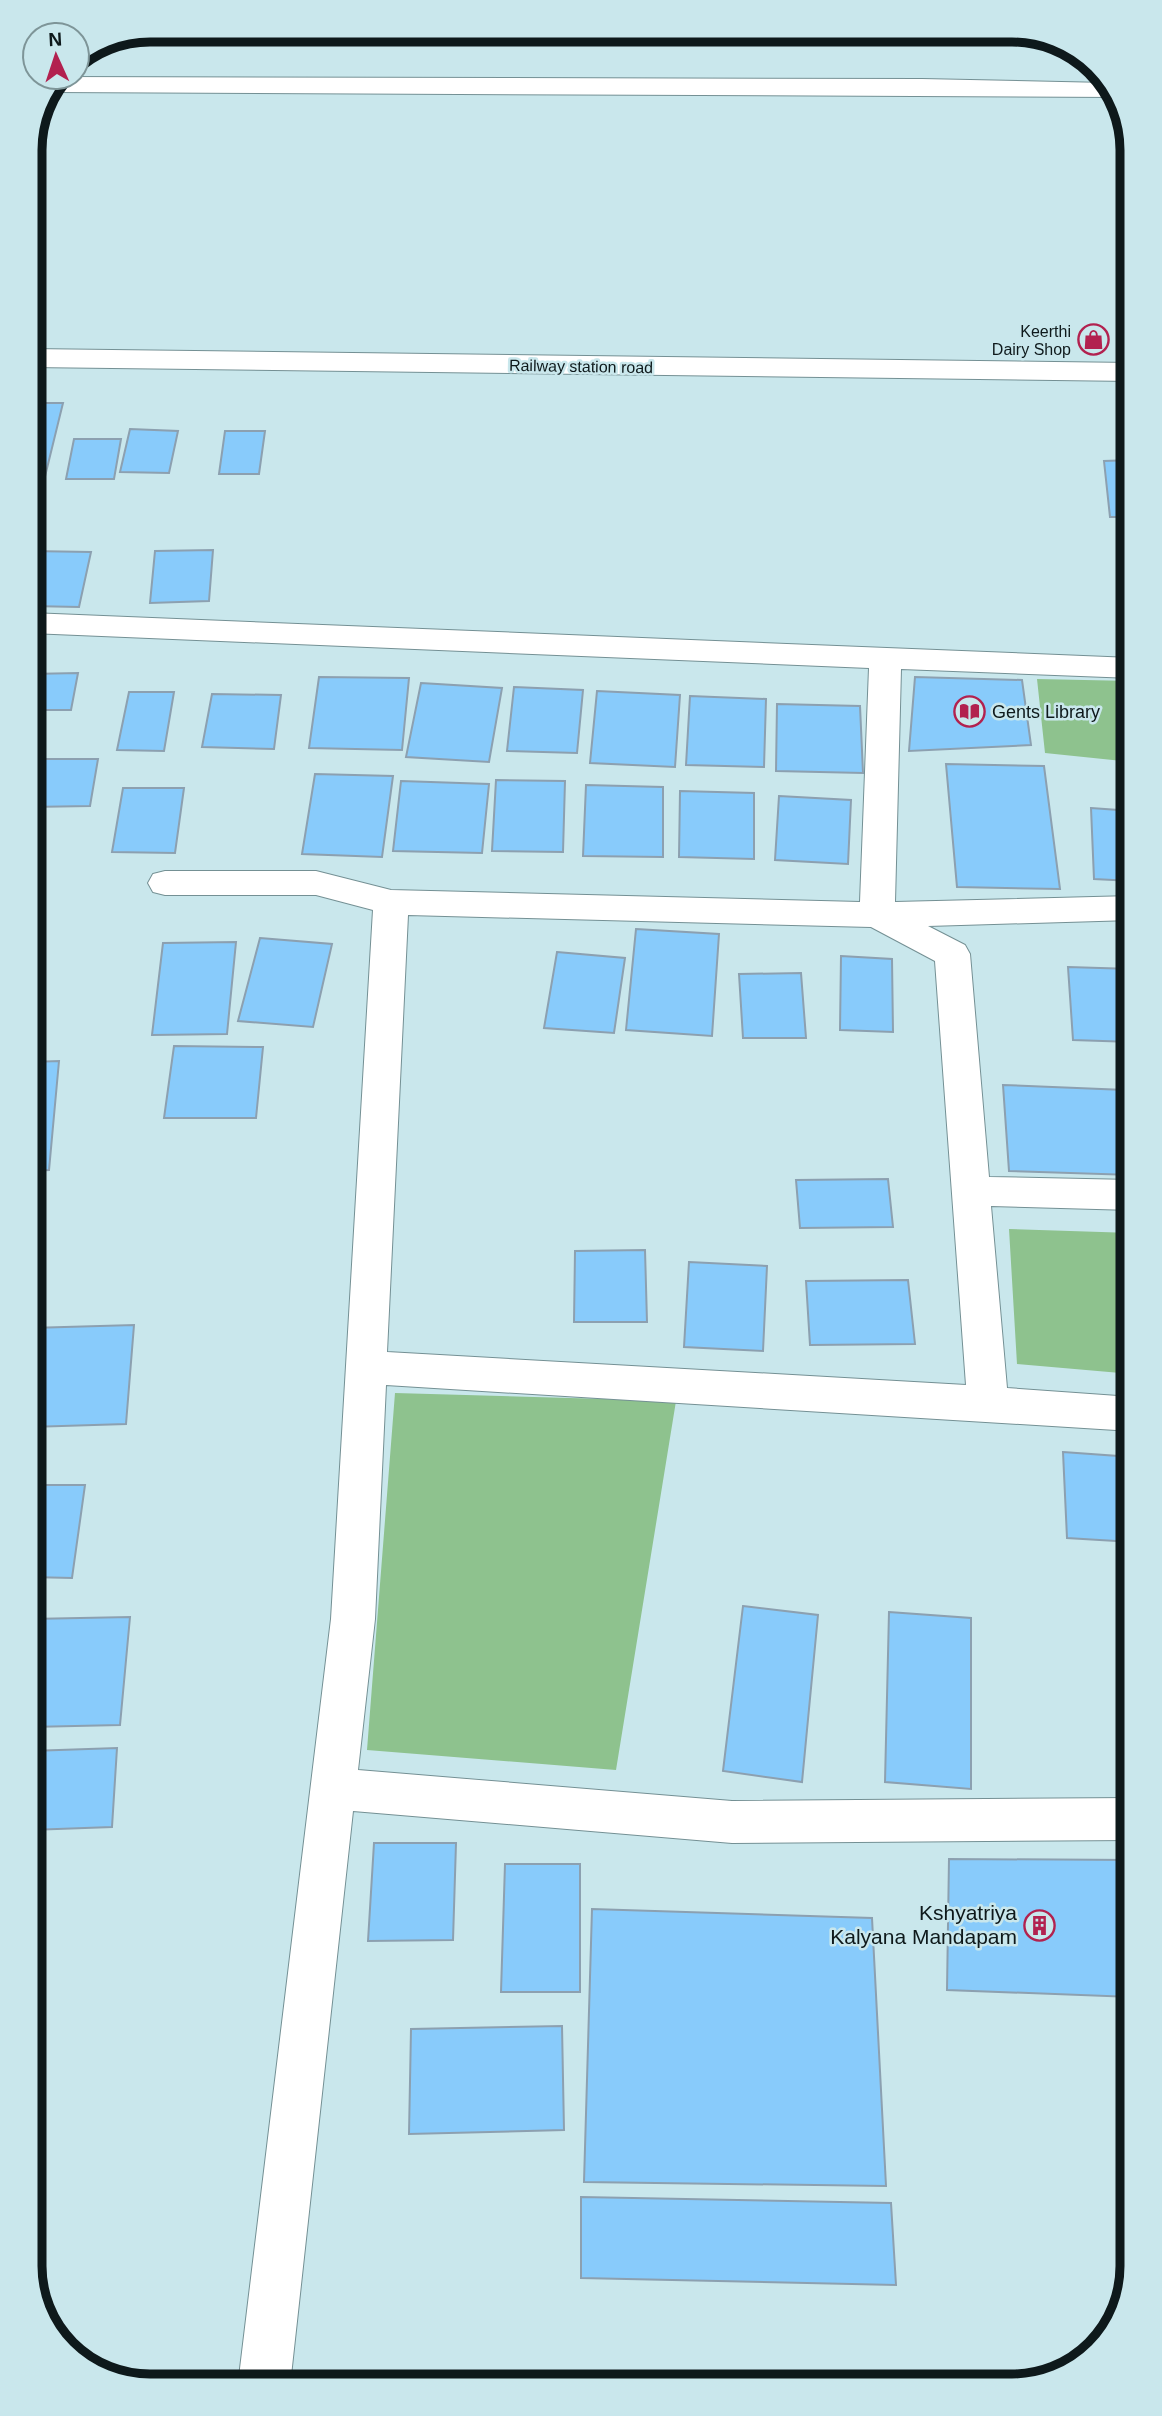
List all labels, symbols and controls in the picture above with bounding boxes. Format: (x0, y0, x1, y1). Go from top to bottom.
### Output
north arrow (21, 21, 91, 91)
text: N (48, 29, 63, 50)
place label: Keerthi Dairy Shop (992, 323, 1071, 358)
shop icon: Keerthi Dairy Shop (1077, 323, 1111, 357)
street label: Railway station road (509, 357, 653, 376)
library icon: Gents Library (952, 695, 986, 729)
place label: Gents Library (992, 702, 1100, 722)
place label: Kshyatriya Kalyana Mandapam (830, 1901, 1017, 1948)
building icon: Kshyatriya Kalyana Mandapam (1023, 1908, 1057, 1942)

